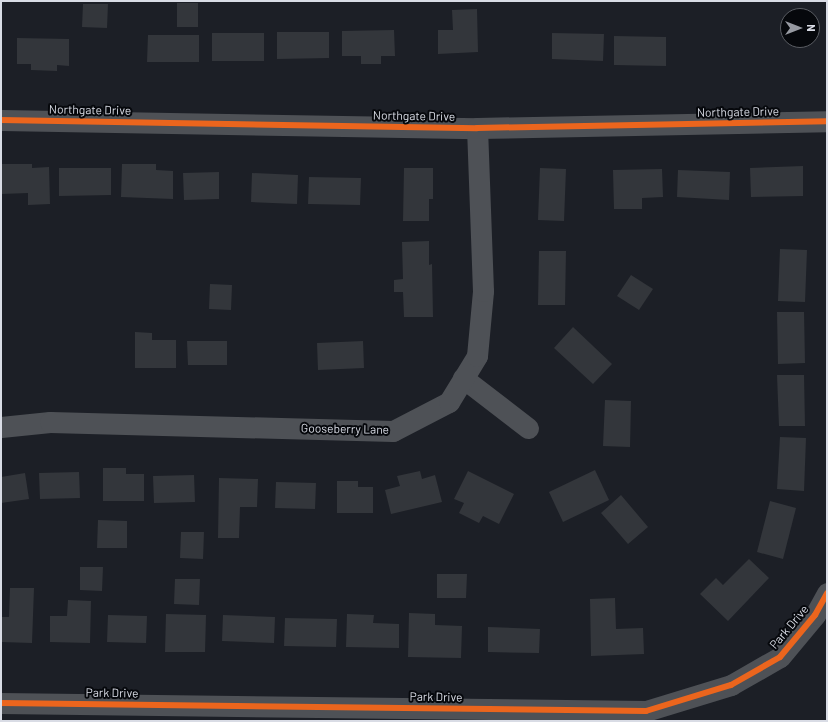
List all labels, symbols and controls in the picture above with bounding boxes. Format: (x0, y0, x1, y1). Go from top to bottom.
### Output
north arrow (780, 8, 820, 48)
text: N (805, 24, 818, 32)
street label: Northgate Drive (49, 102, 131, 118)
street label: Northgate Drive (697, 104, 779, 120)
street label: Northgate Drive (373, 108, 455, 124)
street label: Gooseberry Lane (301, 421, 389, 437)
street label: Park Drive (767, 602, 811, 652)
street label: Park Drive (86, 685, 138, 701)
street label: Park Drive (410, 689, 462, 705)

